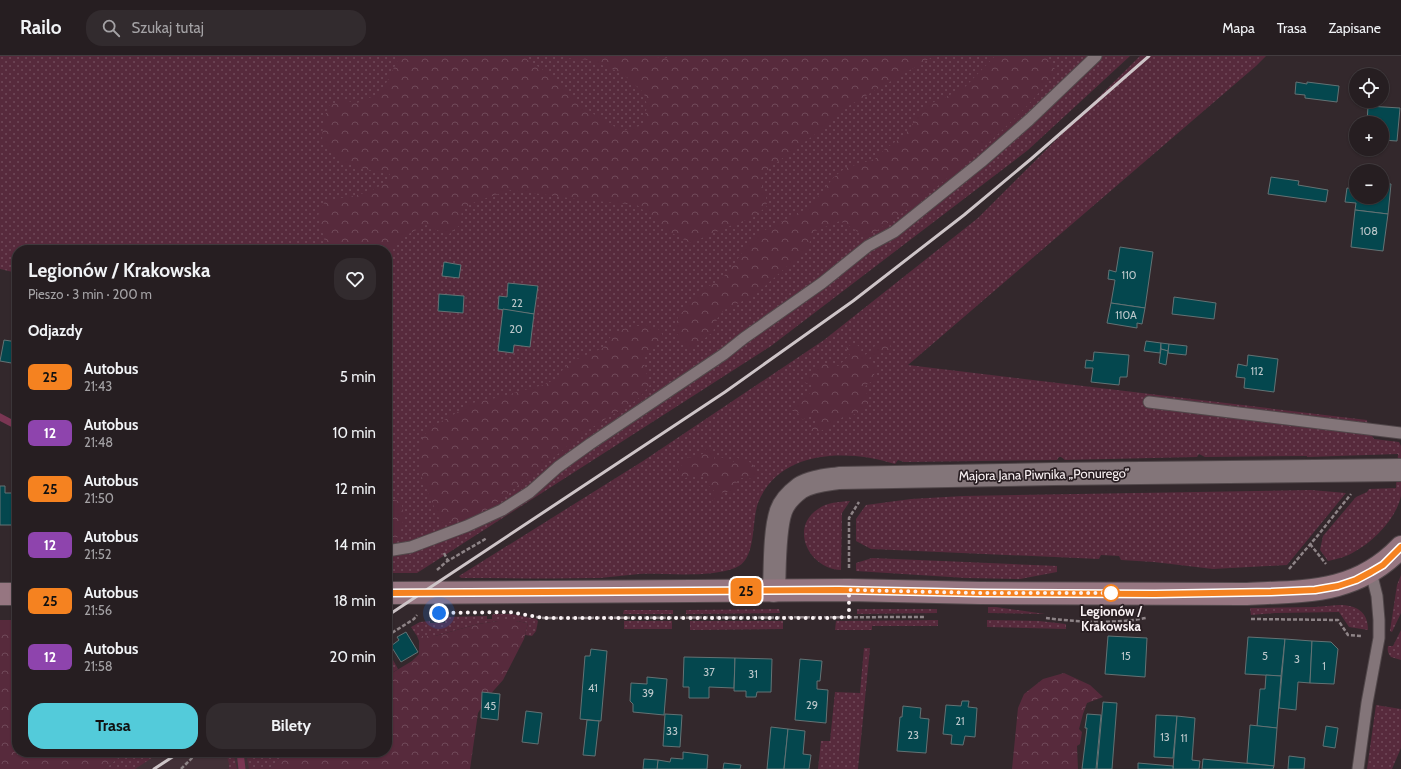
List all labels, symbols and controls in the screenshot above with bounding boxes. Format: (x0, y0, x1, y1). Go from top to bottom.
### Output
search box (86, 10, 366, 46)
text: Railo (20, 16, 62, 39)
icon: search (100, 17, 122, 39)
text: Szukaj tutaj (132, 19, 204, 37)
text: Mapa (1222, 19, 1255, 37)
text: Trasa (1277, 19, 1306, 37)
text: Zapisane (1328, 19, 1381, 37)
map controls (1349, 68, 1389, 204)
button: locate (1349, 68, 1389, 108)
button: + (1349, 116, 1389, 156)
button: − (1349, 164, 1389, 204)
house number: 108 (1360, 224, 1378, 238)
button: heart (334, 258, 376, 300)
text: Legionów / Krakowska (28, 259, 210, 282)
house number: 110 (1122, 268, 1137, 282)
text: Pieszo · 3 min · 200 m (28, 286, 152, 302)
house number: 22 (511, 296, 523, 310)
house number: 110A (1115, 308, 1137, 322)
text: Odjazdy (28, 322, 83, 340)
house number: 20 (509, 322, 523, 336)
text: Autobus (84, 360, 138, 378)
house number: 112 (1251, 364, 1264, 378)
text: 25 (43, 368, 57, 386)
text: 5 min (340, 368, 376, 386)
text: 21:43 (84, 378, 112, 394)
text: Autobus (84, 416, 138, 434)
text: 12 (44, 424, 56, 442)
text: 10 min (333, 424, 376, 442)
text: 21:48 (84, 434, 113, 450)
street label: Majora Jana Piwnika „Ponurego” (958, 465, 1130, 484)
text: Autobus (84, 472, 138, 490)
text: 25 (43, 480, 57, 498)
text: 12 min (335, 480, 376, 498)
text: 21:50 (84, 490, 114, 506)
text: Autobus (84, 528, 138, 546)
text: 12 (44, 536, 56, 554)
text: 14 min (334, 536, 376, 554)
text: 21:52 (84, 546, 112, 562)
line badge: 25 (728, 578, 764, 604)
text: 25 (739, 582, 753, 600)
text: Autobus (84, 584, 138, 602)
marker: Legionów / Krakowska (1102, 584, 1120, 602)
text: 25 (43, 592, 57, 610)
text: 18 min (334, 592, 376, 610)
text: 21:56 (84, 602, 112, 618)
your location (429, 603, 449, 623)
place label: Legionów / Krakowska (1080, 603, 1142, 634)
text: Autobus (84, 640, 138, 658)
text: 12 (44, 648, 56, 666)
text: 20 min (330, 648, 376, 666)
house number: 15 (1121, 649, 1131, 663)
house number: 5 (1262, 649, 1268, 663)
house number: 3 (1294, 652, 1300, 666)
text: 21:58 (84, 658, 113, 674)
house number: 1 (1322, 659, 1326, 673)
house number: 37 (703, 665, 715, 679)
house number: 31 (748, 667, 758, 681)
house number: 41 (588, 681, 598, 695)
house number: 39 (642, 686, 654, 700)
house number: 29 (806, 698, 818, 712)
house number: 45 (484, 699, 496, 713)
button: Trasa (28, 703, 198, 749)
button: Bilety (206, 703, 376, 749)
house number: 21 (955, 714, 965, 728)
house number: 33 (666, 724, 678, 738)
house number: 23 (907, 728, 919, 742)
house number: 13 (1160, 730, 1170, 744)
house number: 11 (1180, 731, 1188, 745)

